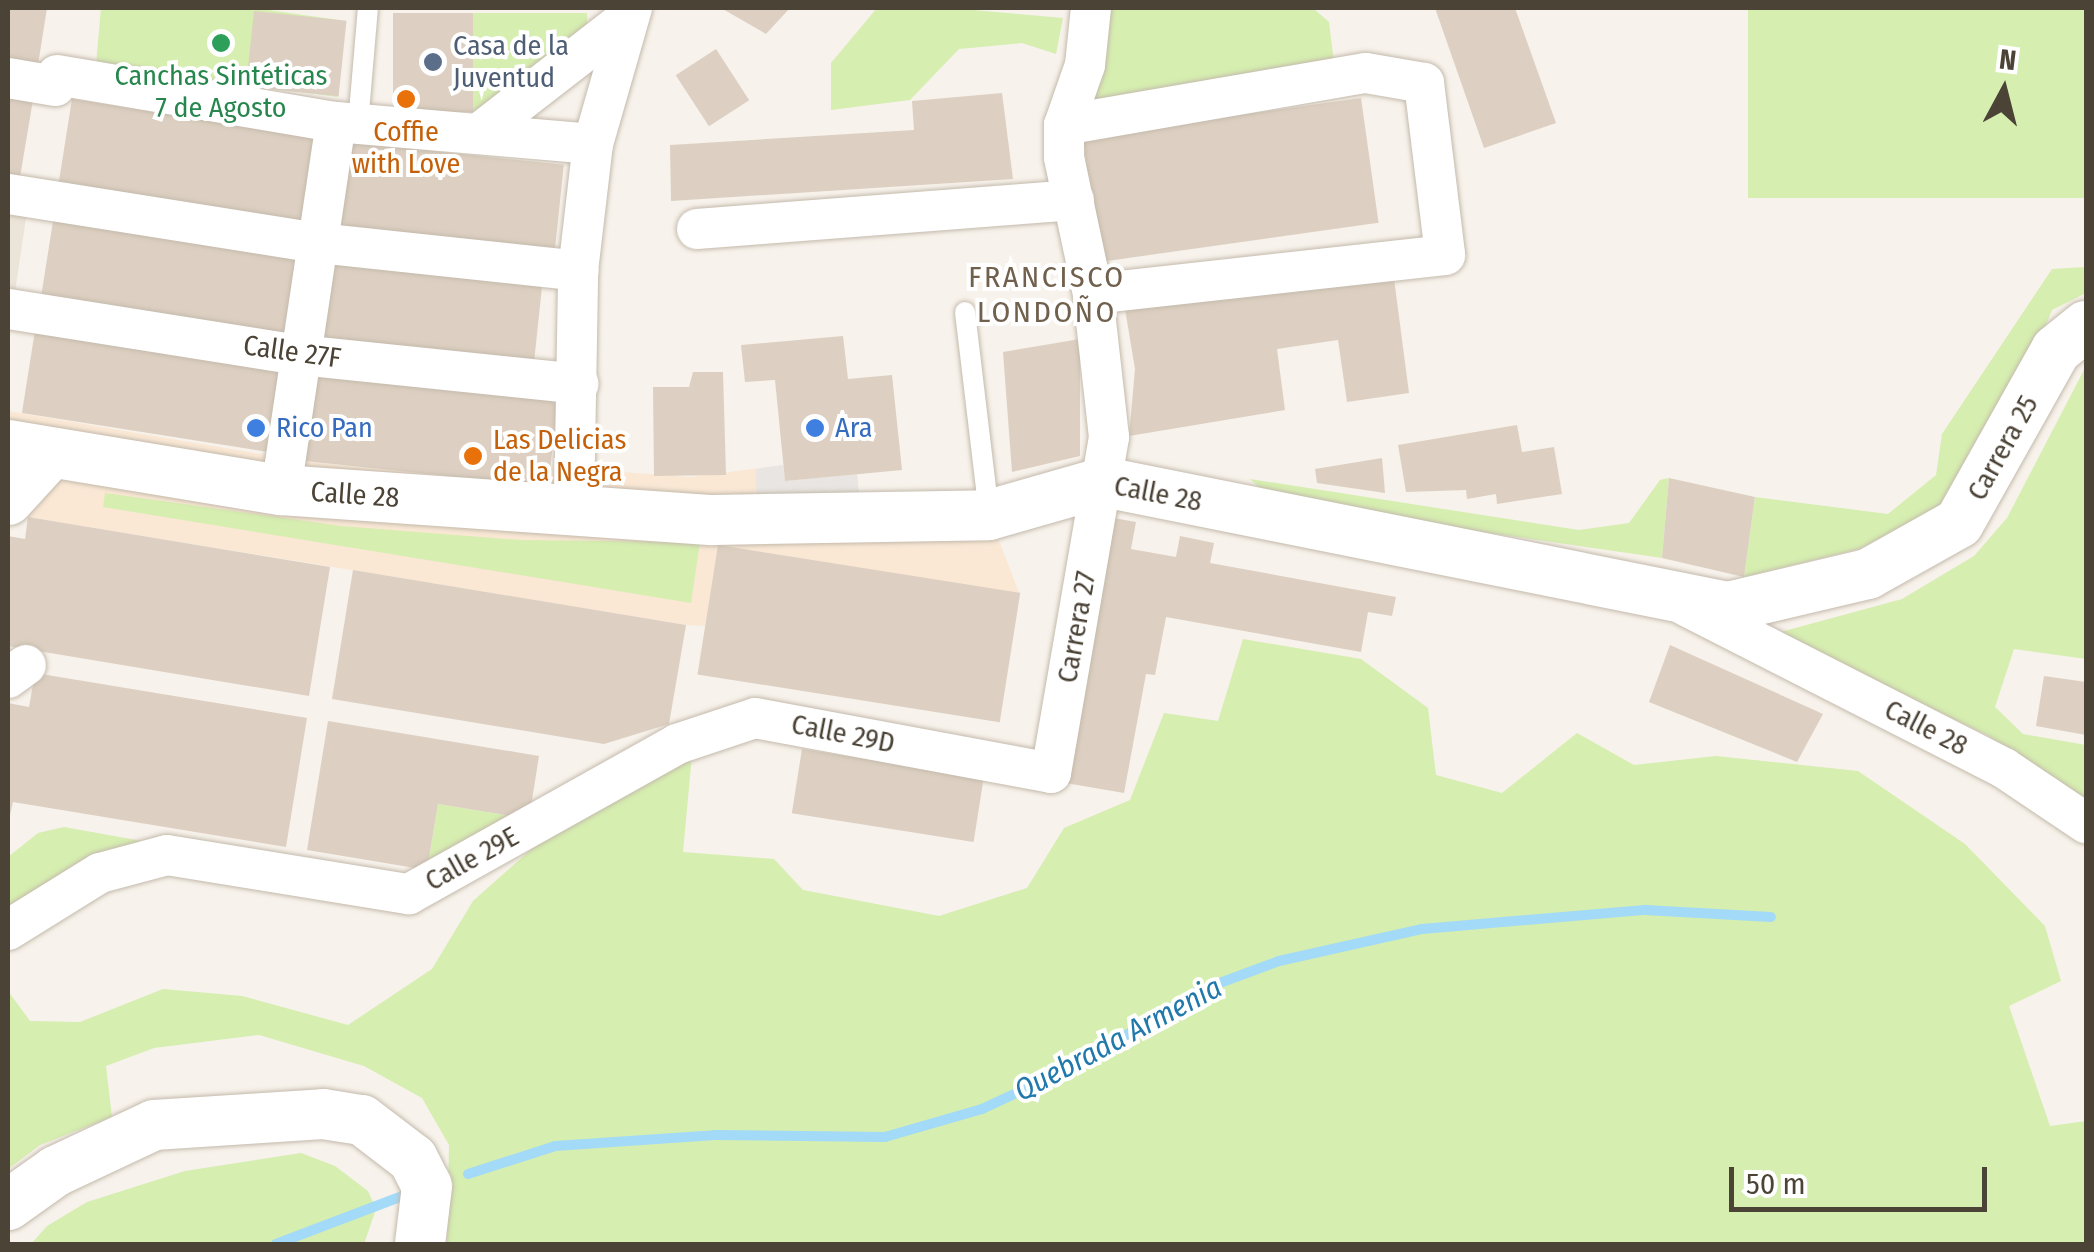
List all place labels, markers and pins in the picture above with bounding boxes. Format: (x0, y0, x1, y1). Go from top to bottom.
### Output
place label: Casa de la Juventud (453, 29, 569, 95)
marker: Canchas Sintéticas 7 de Agosto (210, 32, 232, 54)
marker: Casa de la Juventud (422, 51, 444, 73)
place label: Canchas Sintéticas 7 de Agosto (115, 59, 327, 125)
marker: Coffie with Love (395, 88, 417, 110)
place label: Coffie with Love (352, 115, 460, 181)
place label: Rico Pan (276, 411, 373, 445)
place label: Ara (835, 411, 872, 445)
marker: Rico Pan (245, 417, 267, 439)
marker: Ara (804, 417, 826, 439)
place label: Las Delicias de la Negra (493, 423, 626, 489)
marker: Las Delicias de la Negra (462, 445, 484, 467)

